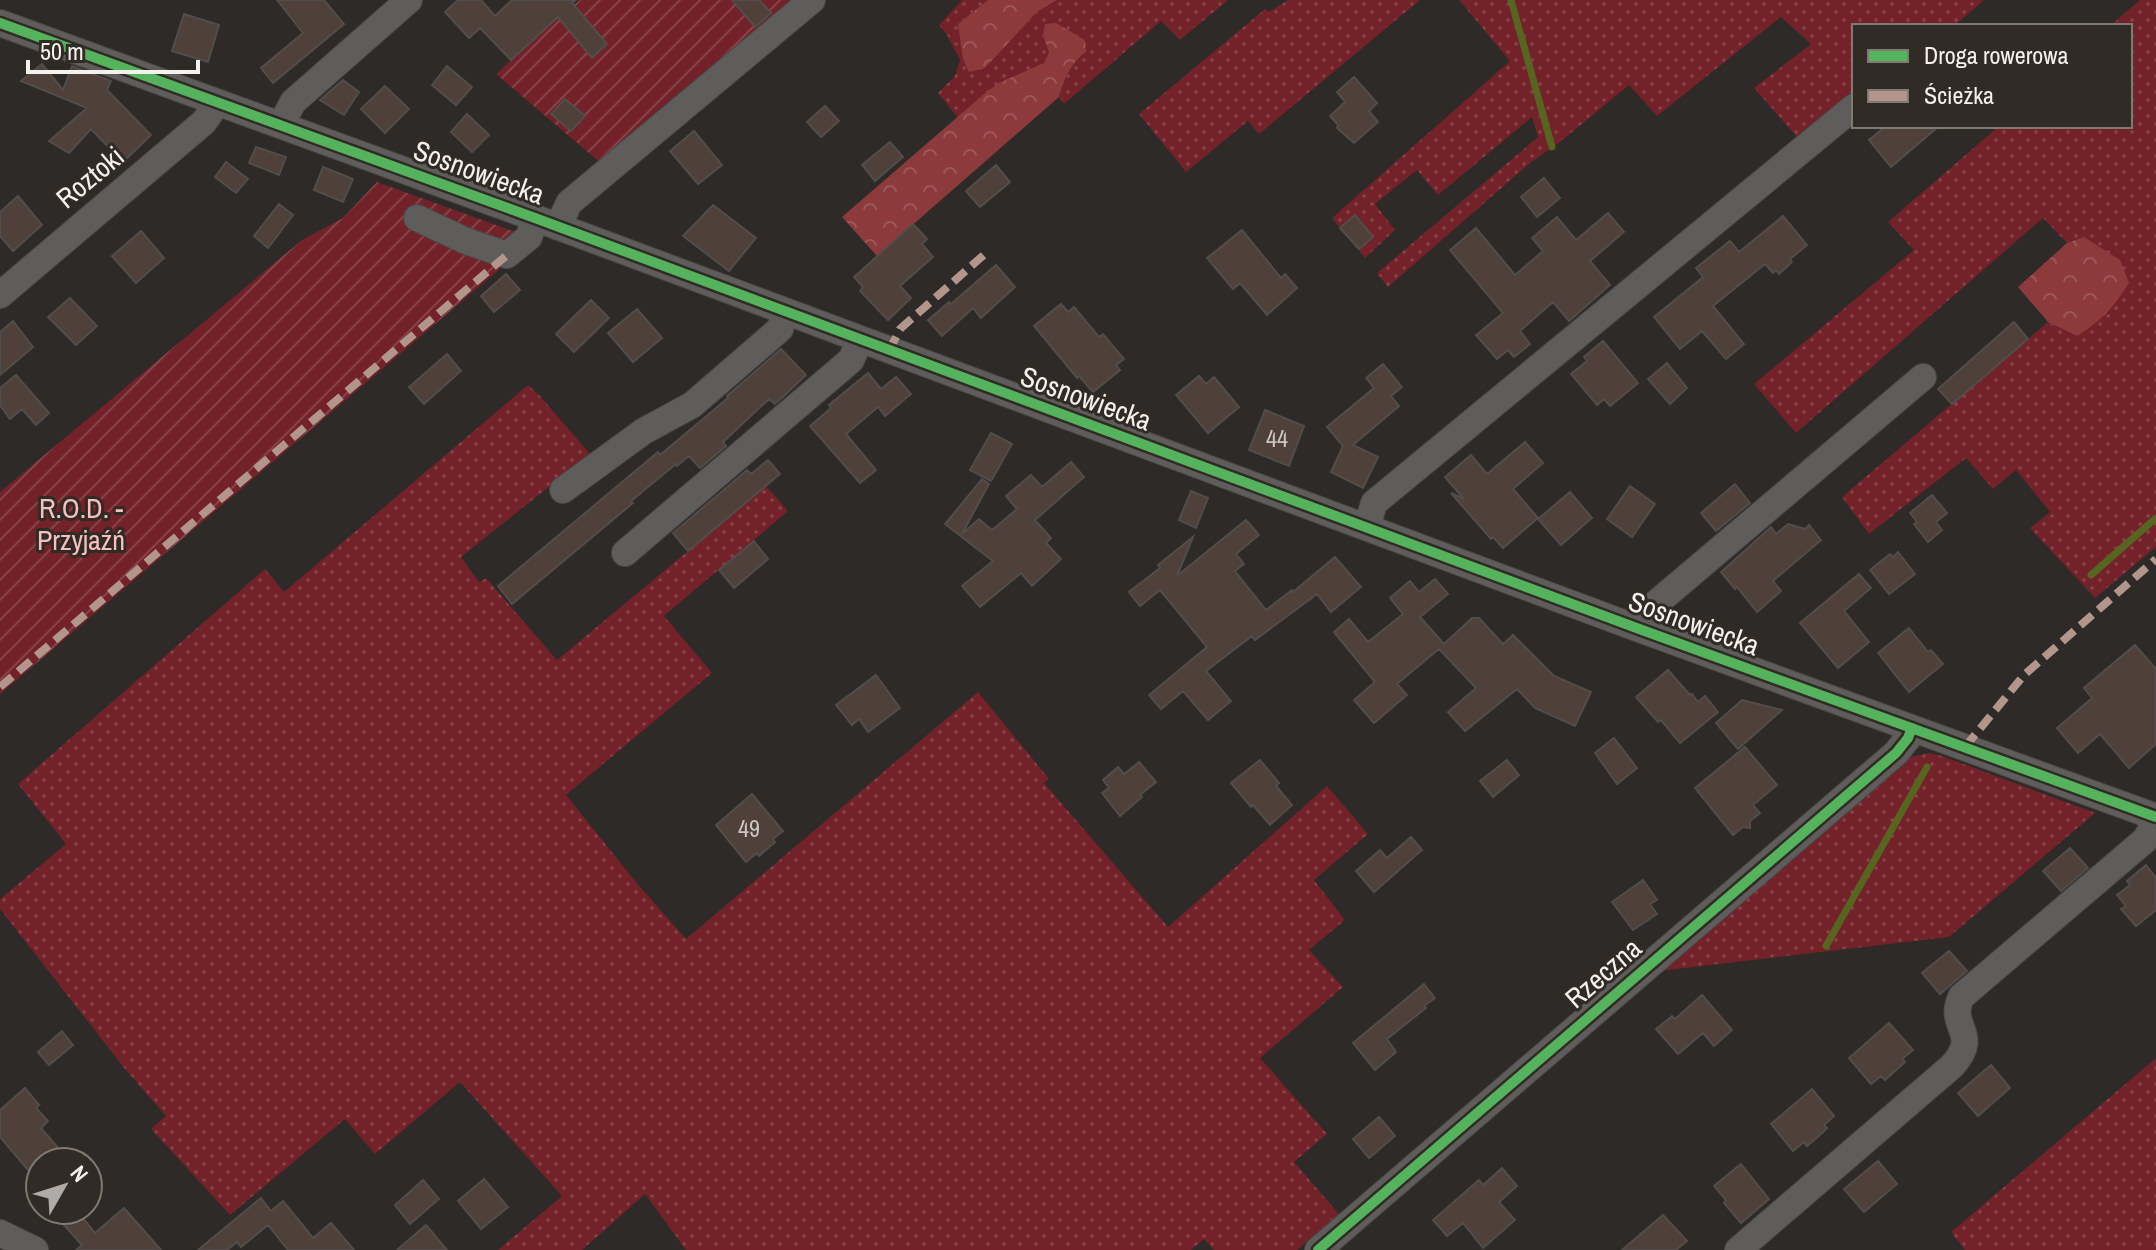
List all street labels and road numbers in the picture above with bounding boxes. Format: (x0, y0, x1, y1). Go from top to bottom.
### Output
street label: Sosnowiecka (408, 131, 550, 213)
street label: Roztoki (48, 137, 132, 217)
street label: Sosnowiecka (1015, 357, 1157, 439)
street label: Sosnowiecka (1623, 582, 1765, 664)
street label: Rzeczna (1557, 929, 1649, 1017)

